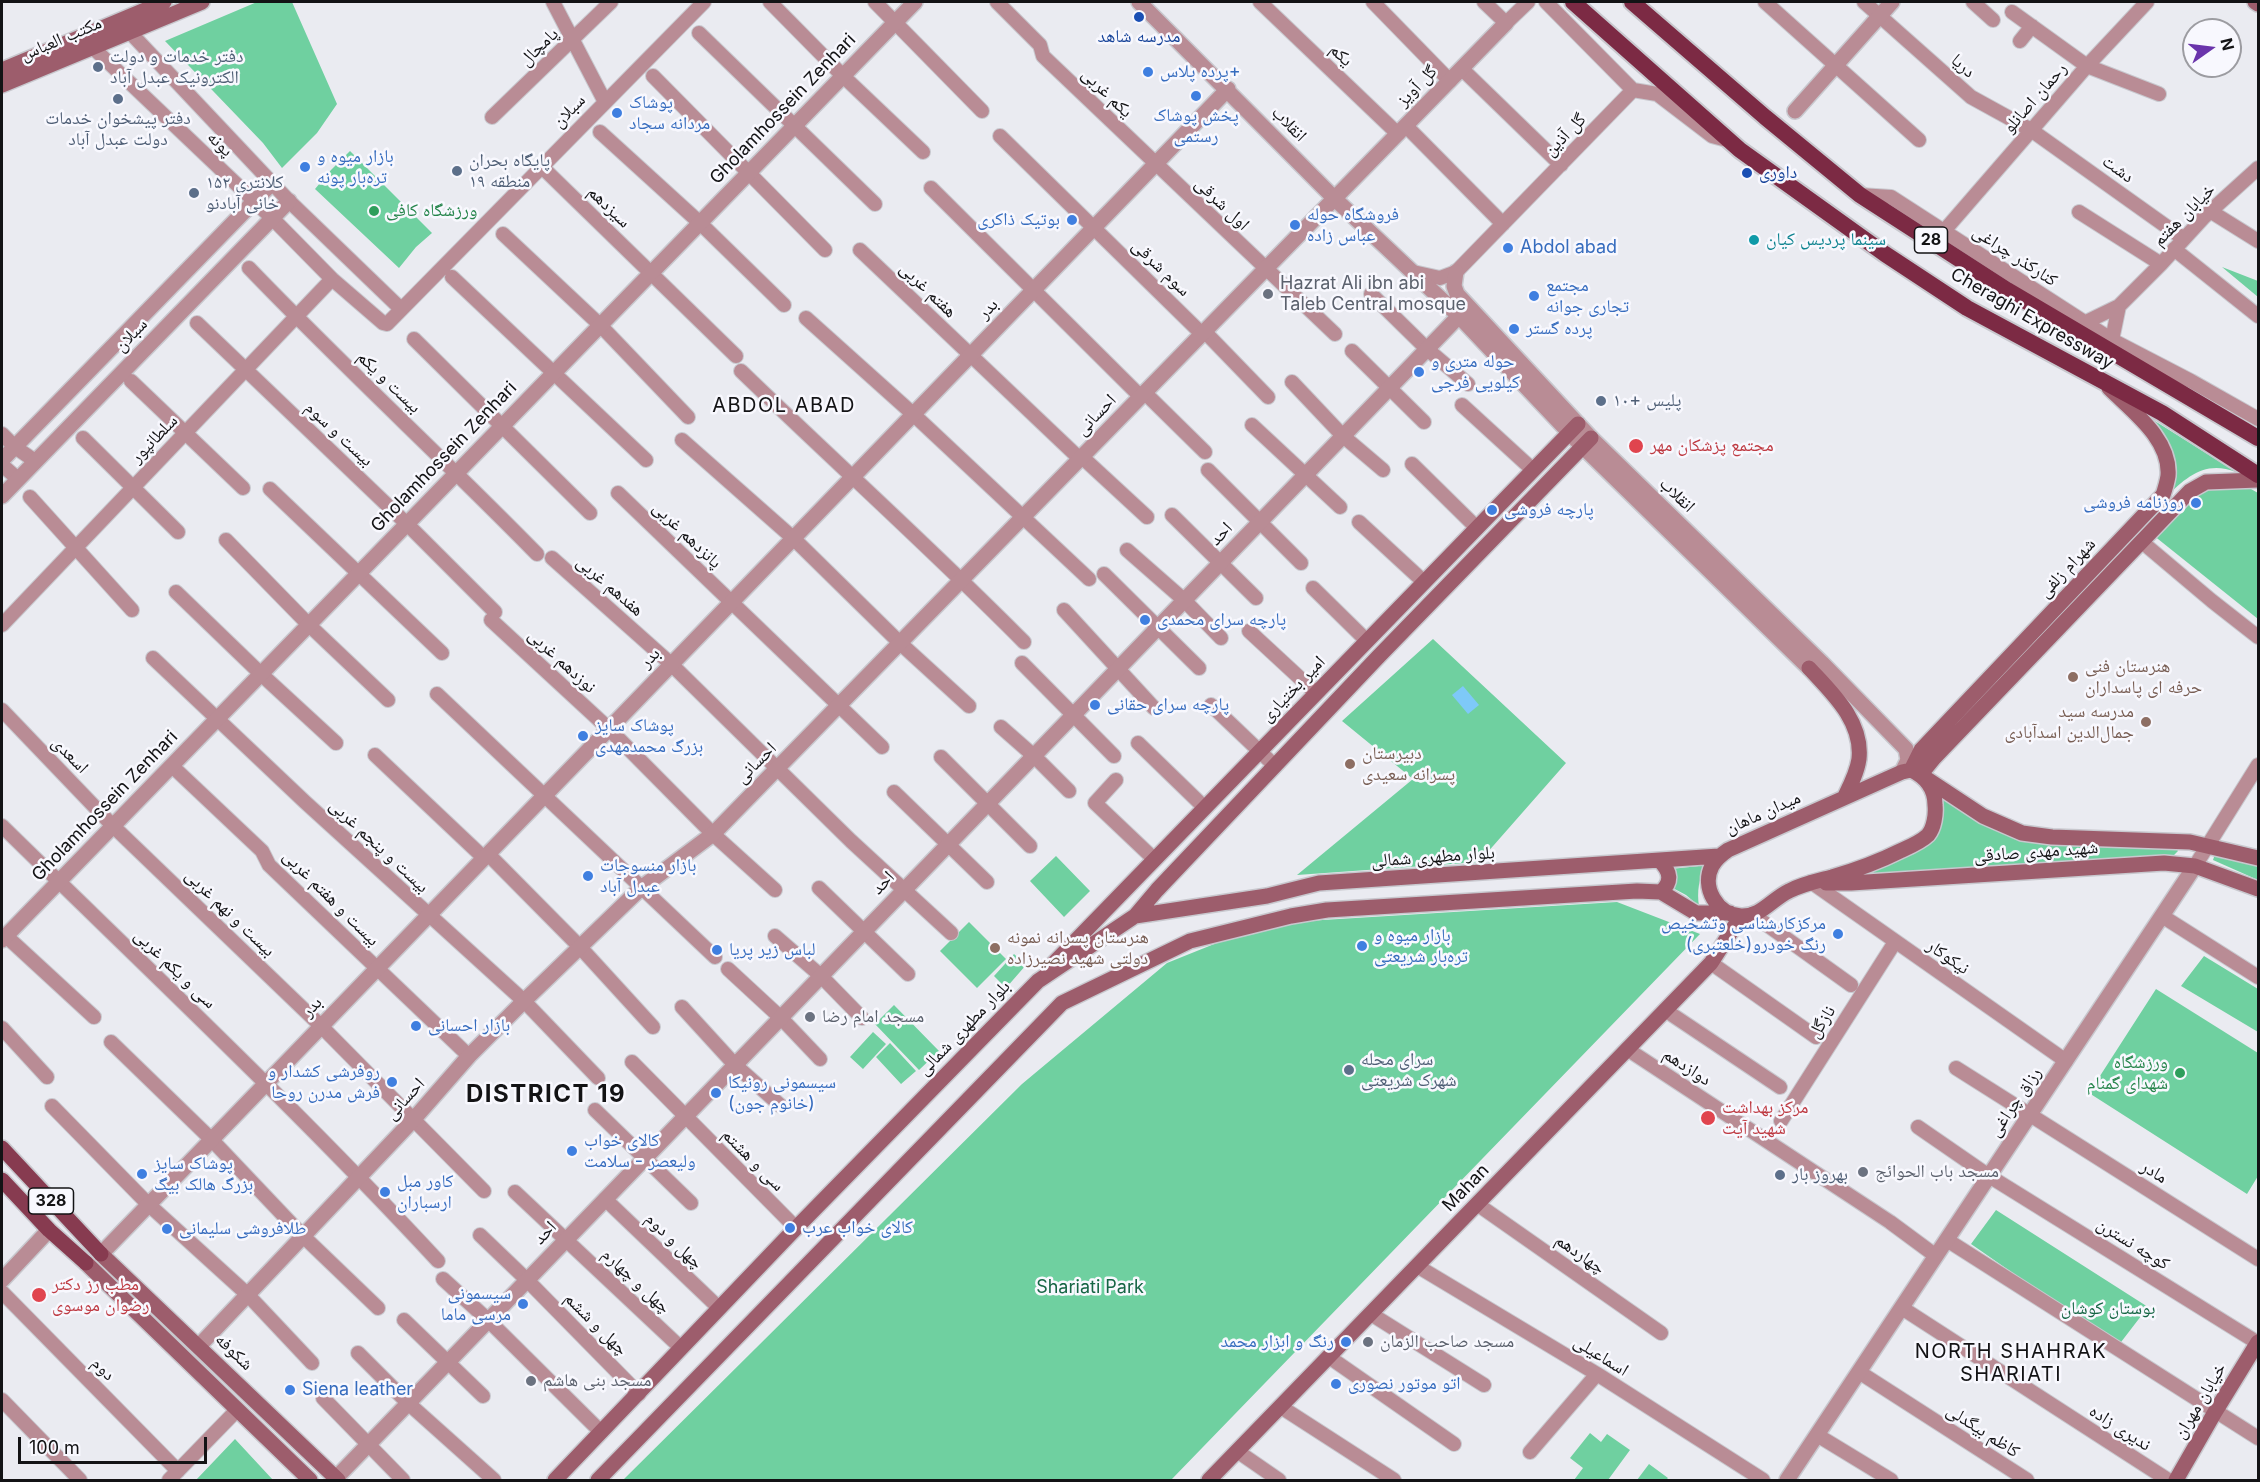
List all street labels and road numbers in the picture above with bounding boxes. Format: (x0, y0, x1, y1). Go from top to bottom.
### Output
street label: مکتب العباس (17, 12, 105, 66)
street label: پامچال (515, 23, 563, 71)
street label: Gholamhossein Zenhari (706, 29, 860, 189)
street label: یکم (1325, 39, 1357, 71)
street label: دریا (1946, 50, 1980, 82)
street label: رحمان اصانلو (1998, 58, 2072, 138)
street label: گل آویز (1392, 61, 1442, 111)
street label: یکم غربی (1077, 63, 1137, 123)
street label: سبلان (548, 90, 590, 132)
street label: انقلاب (1267, 102, 1311, 146)
street label: گل آذین (1539, 109, 1591, 161)
street label: پونه (203, 127, 237, 161)
street label: دشت (2098, 150, 2138, 188)
street label: اول شرقی (1190, 173, 1254, 235)
street label: خیابان هفتم (2148, 179, 2220, 251)
street label: سیزدهم (583, 181, 635, 233)
street label: کنارکذر چراغی (1969, 221, 2061, 291)
road number: 28 (1914, 227, 1948, 253)
street label: سوم شرقی (1127, 235, 1195, 301)
street label: هفتم غربی (895, 258, 961, 322)
street label: Cheraghi Expressway (1947, 263, 2117, 375)
street label: بدر (973, 294, 1003, 324)
street label: سبلان (110, 314, 152, 356)
street label: بیست و یکم (353, 346, 425, 418)
street label: Gholamhossein Zenhari (367, 377, 521, 537)
street label: احسانی (1071, 390, 1121, 440)
street label: بیست و سوم (300, 397, 378, 471)
street label: سلطانپور (126, 410, 182, 468)
street label: انقلاب (1655, 473, 1699, 517)
street label: پانزدهم غربی (648, 497, 726, 573)
street label: احد (1205, 518, 1237, 550)
street label: شهرام زلفی (2034, 533, 2100, 603)
street label: هفدهم غربی (572, 551, 648, 621)
street label: نوزدهم غربی (523, 624, 601, 698)
street label: بدر (635, 643, 665, 673)
street label: امیر بختیاری (1256, 651, 1330, 727)
street label: Gholamhossein Zenhari (28, 726, 182, 886)
street label: اسعدی (47, 732, 93, 778)
street label: احسانی (731, 738, 781, 788)
street label: میدان ماهان (1722, 787, 1804, 839)
street label: بیست و پنجم غربی (325, 794, 433, 898)
street label: شهید مهدی صادقی (1973, 837, 2099, 867)
street label: بلوار مطهری شمالی (1370, 842, 1496, 872)
street label: بیست و هفتم غربی (278, 845, 384, 951)
street label: بیست و نهم غربی (181, 865, 279, 961)
street label: احد (867, 867, 899, 899)
street label: سی و یکم غربی (130, 925, 220, 1013)
street label: نیکوکار (1923, 935, 1973, 979)
street label: بلوار مطهری شمالی (913, 976, 1015, 1080)
street label: بدر (297, 992, 327, 1022)
street label: نازگل (1804, 1002, 1840, 1042)
street label: دوازدهم (1659, 1043, 1715, 1091)
street label: رزاق چراغی (1984, 1063, 2046, 1141)
street label: احسانی (380, 1073, 430, 1125)
street label: سی و هشتم (717, 1124, 789, 1196)
street label: مادر (2137, 1156, 2171, 1188)
street label: Mahan (1438, 1160, 1494, 1216)
road number: 328 (28, 1188, 74, 1214)
street label: چهل و دوم (641, 1208, 707, 1274)
street label: کوچه نسترن (2093, 1213, 2173, 1275)
street label: احد (529, 1217, 561, 1249)
street label: چهاردهم (1551, 1229, 1609, 1279)
street label: چهل و چهارم (597, 1244, 675, 1318)
street label: چهل و ششم (560, 1288, 632, 1360)
street label: شکوفه (211, 1329, 257, 1375)
street label: اسماعیلی (1570, 1331, 1632, 1381)
street label: دوم (87, 1353, 119, 1385)
street label: خیابان مهران (2169, 1359, 2231, 1443)
street label: کاظم بیگدلی (1942, 1399, 2024, 1463)
street label: ندیری زاده (2085, 1400, 2155, 1456)

